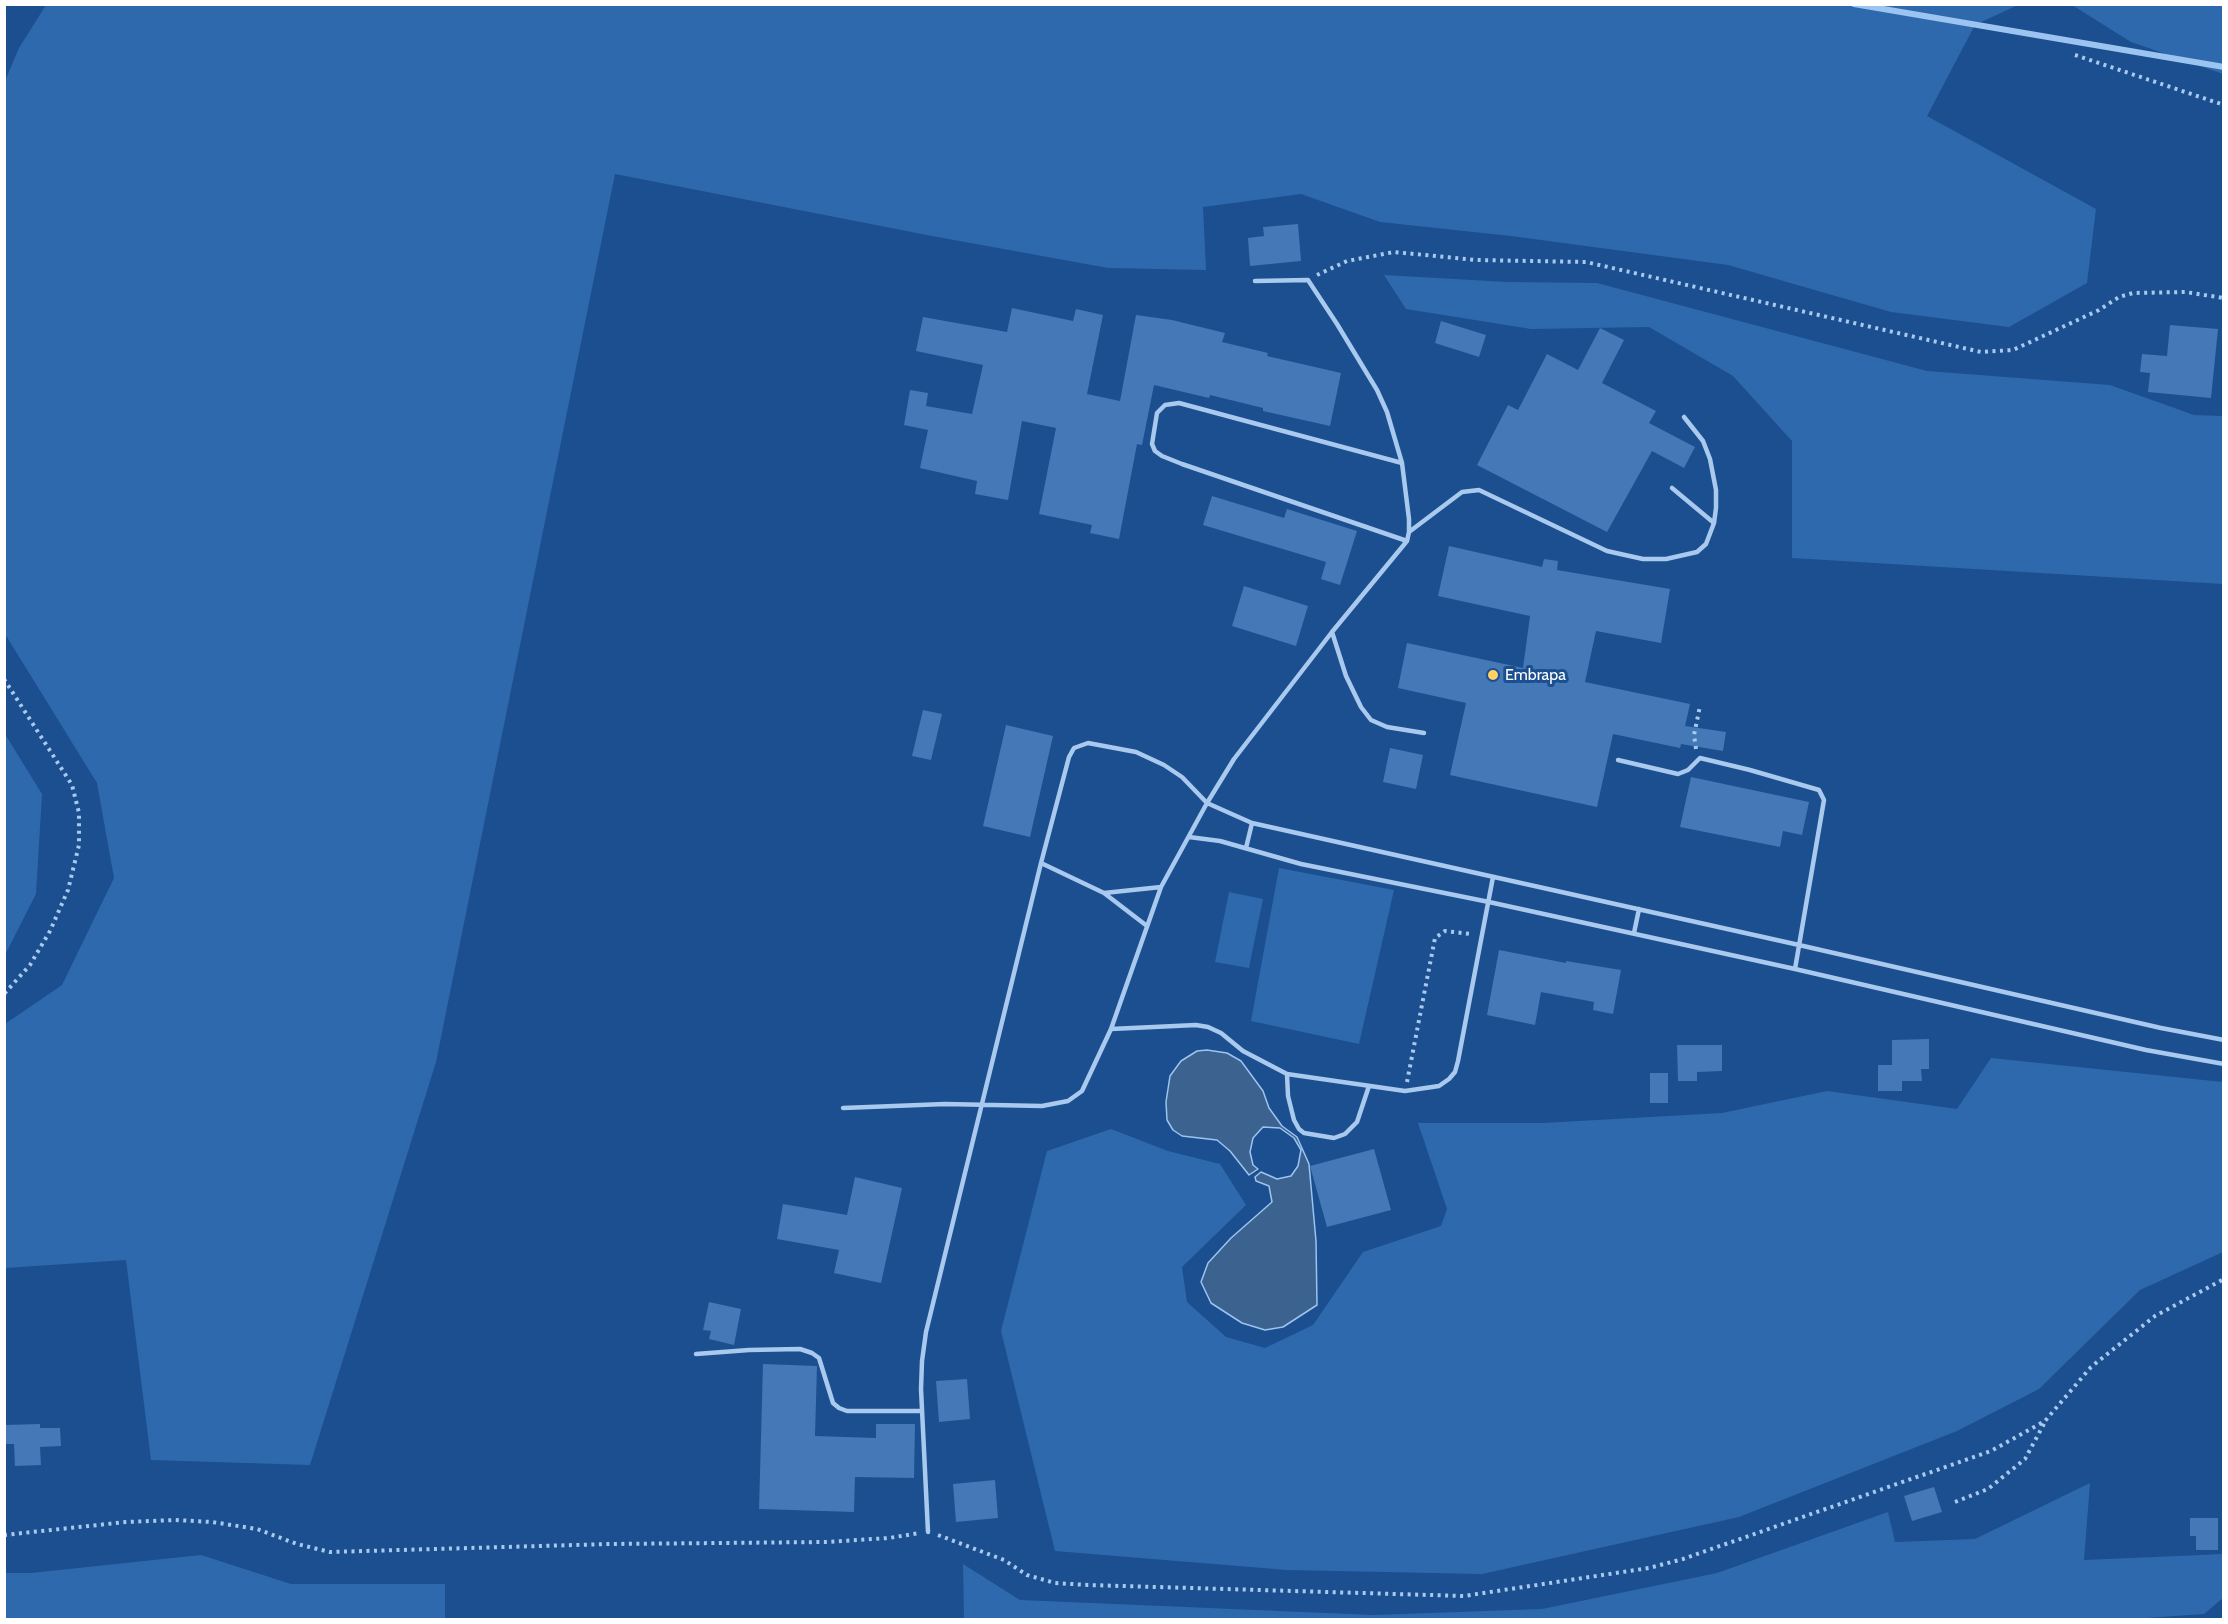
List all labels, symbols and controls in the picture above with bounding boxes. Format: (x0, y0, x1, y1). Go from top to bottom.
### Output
place label: Embrapa (1505, 665, 1566, 685)
marker: Embrapa (1486, 668, 1500, 682)

